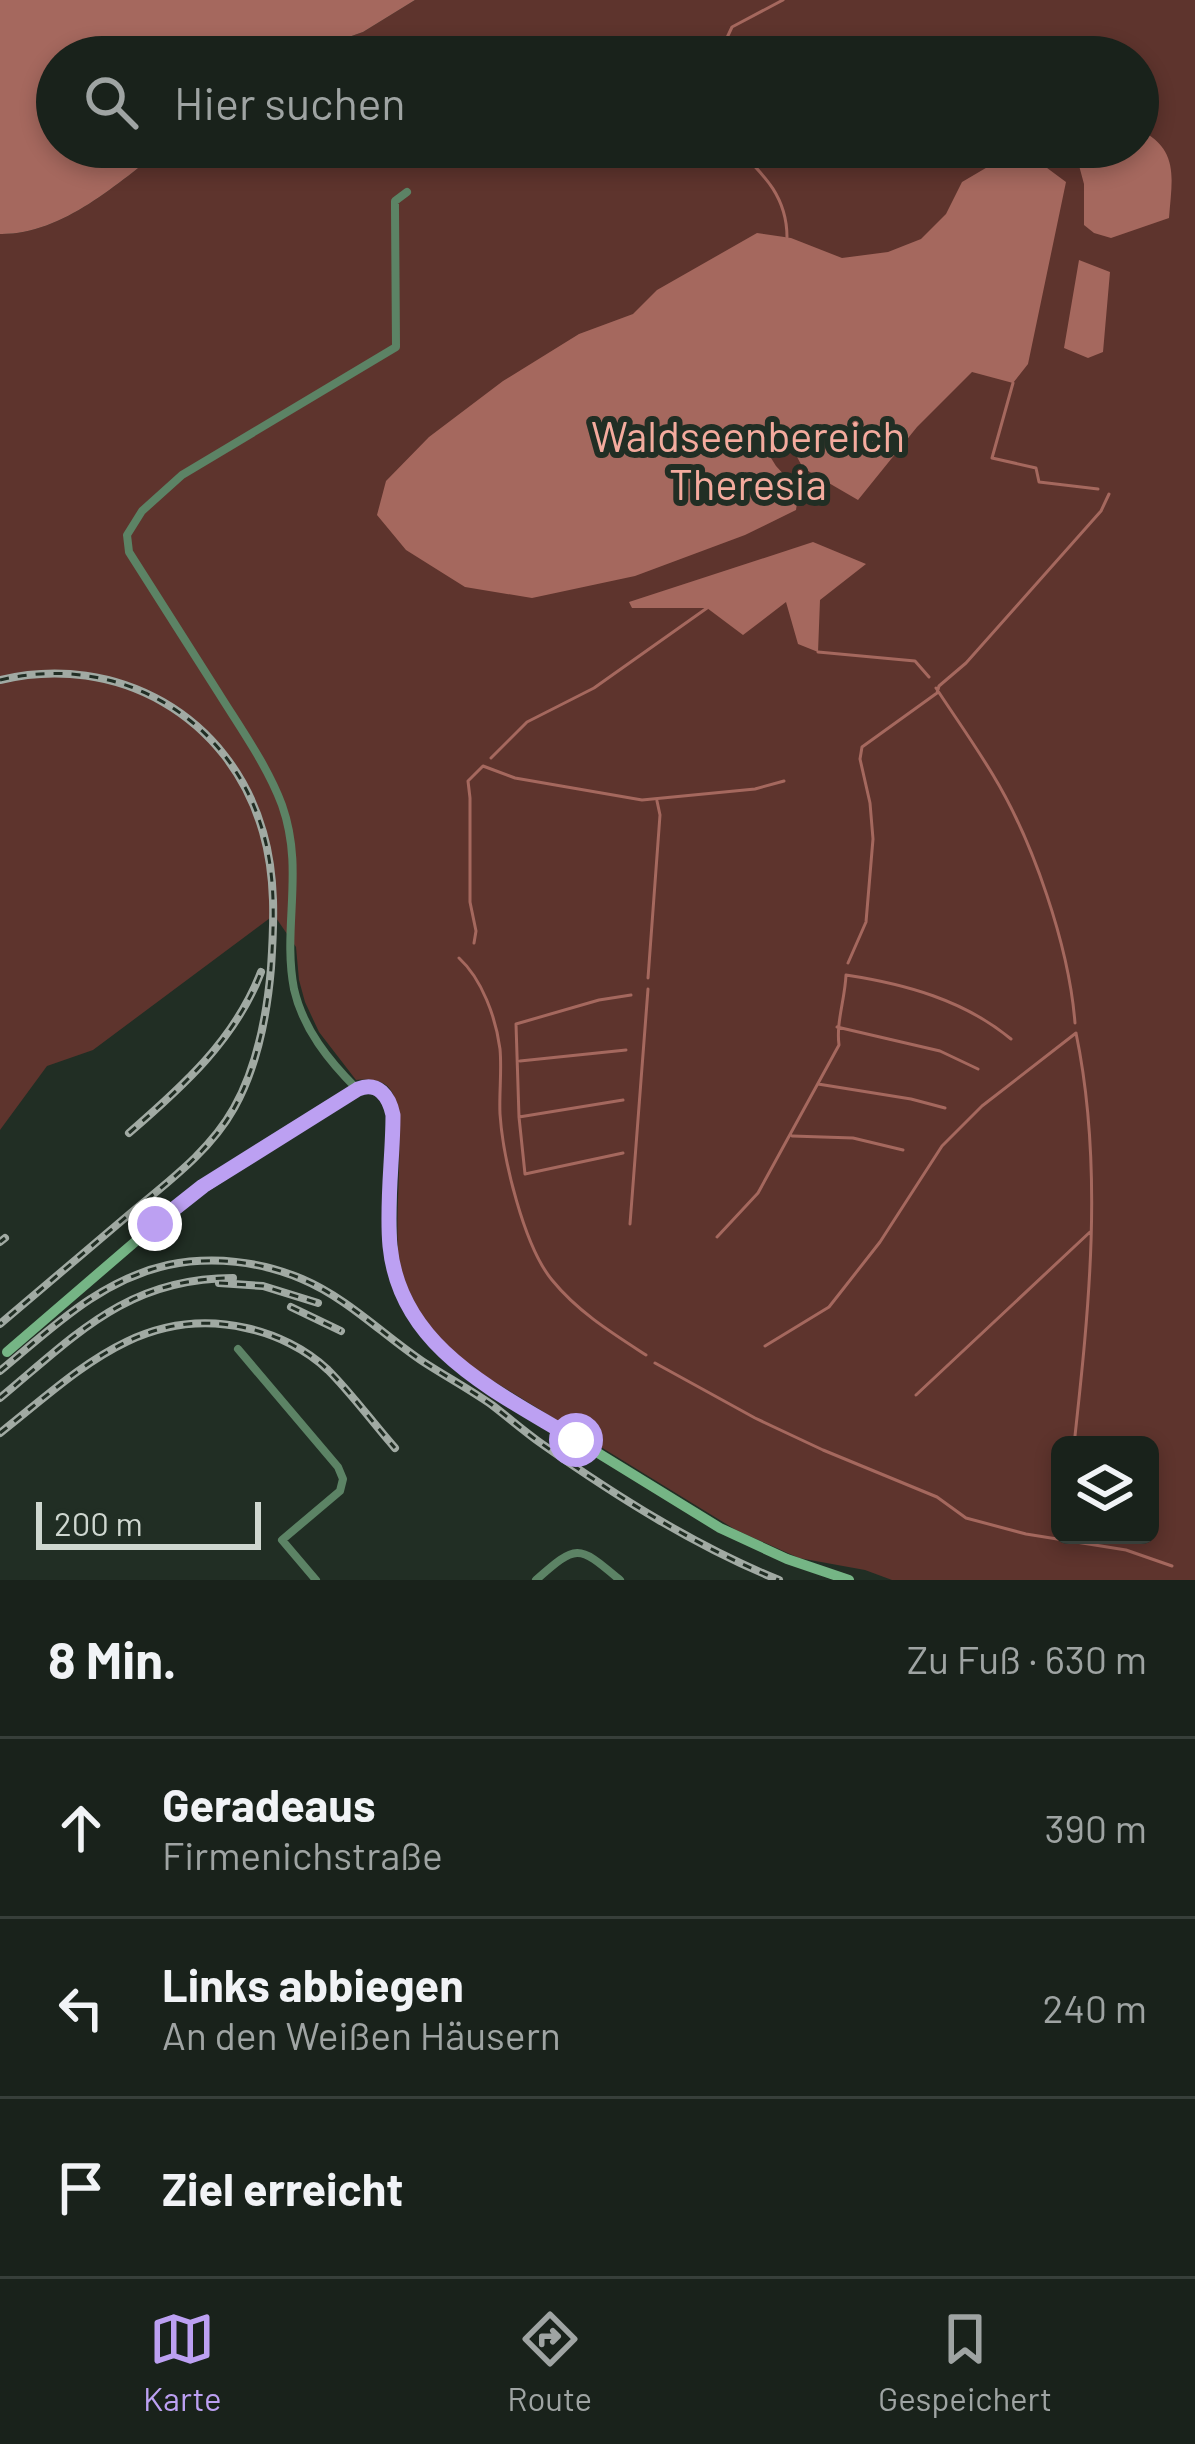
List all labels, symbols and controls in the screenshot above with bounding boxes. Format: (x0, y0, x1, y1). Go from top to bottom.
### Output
search box (36, 36, 1159, 168)
icon: search (78, 69, 144, 135)
text: Hier suchen (174, 75, 406, 129)
park label: Waldseenbereich Theresia (591, 410, 905, 508)
route end (128, 1197, 182, 1251)
route start (549, 1413, 603, 1467)
map controls (1051, 1436, 1159, 1544)
button: layers (1051, 1436, 1159, 1544)
scale bar (36, 1496, 261, 1549)
text: 200 m (54, 1503, 143, 1543)
text: 8 Min. (48, 1628, 177, 1689)
text: Zu Fuß · 630 m (907, 1635, 1147, 1682)
text: Geradeaus (162, 1777, 375, 1831)
icon: ahead (48, 1795, 114, 1861)
text: 390 m (1045, 1804, 1147, 1851)
text: Firmenichstraße (162, 1831, 443, 1878)
text: Links abbiegen (162, 1957, 464, 2011)
icon: left (48, 1975, 114, 2041)
text: 240 m (1043, 1984, 1147, 2031)
text: An den Weißen Häusern (162, 2011, 561, 2058)
icon: arrive (48, 2155, 114, 2221)
text: Ziel erreicht (162, 2161, 403, 2215)
tab: Karte (143, 2306, 222, 2418)
tab: Route (507, 2306, 592, 2418)
tab: Gespeichert (878, 2306, 1052, 2418)

